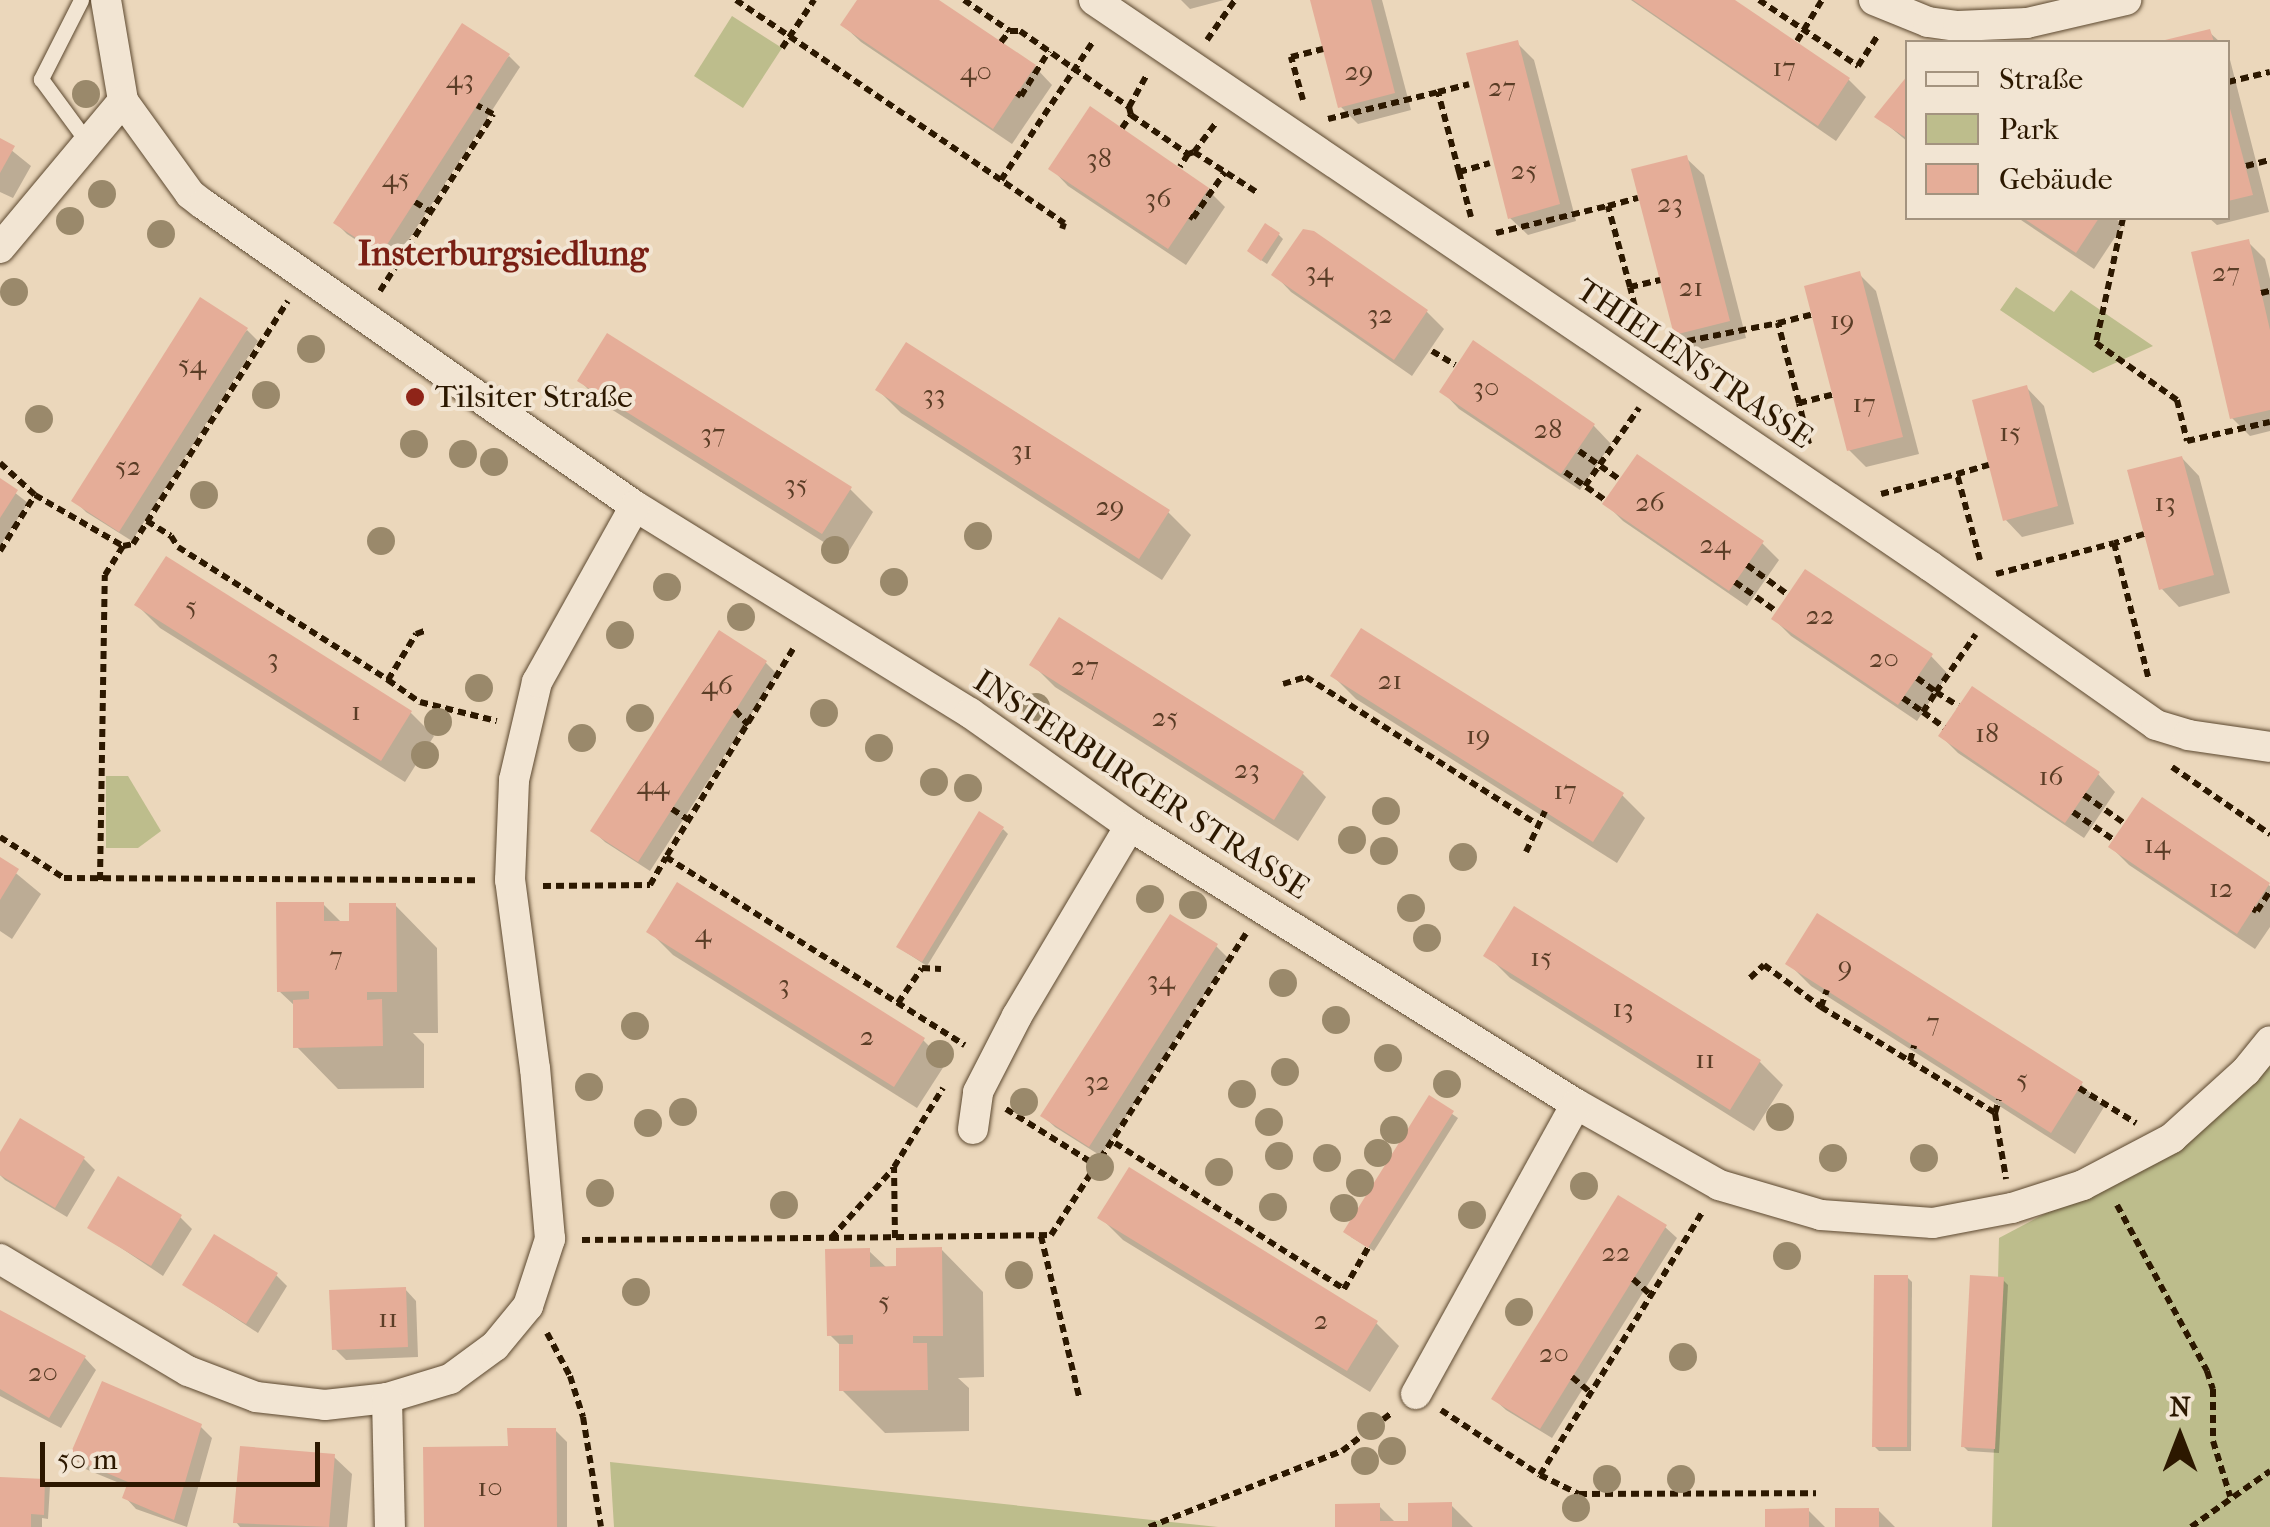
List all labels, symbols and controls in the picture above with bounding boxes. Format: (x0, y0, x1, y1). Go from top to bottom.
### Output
legend (1905, 40, 2230, 220)
house number: 17 (1772, 50, 1796, 84)
house number: 40 (960, 54, 992, 88)
house number: 29 (1344, 54, 1374, 88)
house number: 43 (446, 62, 474, 96)
text: Straße (1999, 62, 2083, 97)
house number: 27 (1488, 70, 1516, 104)
text: Park (1999, 112, 2059, 147)
house number: 38 (1086, 141, 1112, 175)
house number: 25 (1511, 153, 1537, 187)
house number: 45 (382, 161, 410, 195)
text: Gebäude (1999, 162, 2113, 197)
house number: 36 (1145, 181, 1171, 215)
house number: 23 (1657, 186, 1683, 220)
district label: Insterburgsiedlung (358, 233, 648, 275)
house number: 34 (1305, 254, 1333, 288)
house number: 27 (2212, 255, 2240, 289)
house number: 21 (1679, 270, 1703, 304)
street label: THIELENSTRASSE (1569, 271, 1819, 457)
house number: 32 (1367, 297, 1393, 331)
house number: 19 (1830, 303, 1854, 337)
house number: 54 (178, 347, 206, 381)
house number: 30 (1473, 370, 1499, 404)
house number: 33 (923, 377, 945, 411)
place label: Tilsiter Straße (435, 378, 633, 416)
marker: Tilsiter Straße (404, 386, 426, 408)
house number: 17 (1852, 386, 1876, 420)
house number: 28 (1534, 412, 1562, 446)
house number: 15 (1999, 415, 2021, 449)
house number: 37 (701, 416, 725, 450)
house number: 31 (1011, 433, 1033, 467)
house number: 52 (115, 449, 141, 483)
house number: 35 (784, 467, 808, 501)
house number: 26 (1635, 485, 1665, 519)
house number: 13 (2154, 485, 2176, 519)
house number: 29 (1095, 489, 1125, 523)
house number: 24 (1700, 527, 1730, 561)
house number: 5 (185, 589, 197, 623)
house number: 22 (1806, 598, 1834, 632)
house number: 3 (267, 641, 279, 675)
house number: 20 (1869, 641, 1899, 675)
house number: 27 (1071, 649, 1099, 683)
street label: INSTERBURGER STRASSE (966, 662, 1316, 908)
house number: 21 (1378, 663, 1402, 697)
house number: 46 (701, 668, 733, 702)
house number: 1 (351, 694, 361, 728)
house number: 25 (1152, 700, 1178, 734)
house number: 18 (1975, 716, 1999, 750)
house number: 19 (1466, 718, 1490, 752)
house number: 23 (1234, 752, 1260, 786)
house number: 16 (2038, 759, 2064, 793)
house number: 44 (636, 768, 670, 802)
house number: 17 (1553, 773, 1577, 807)
house number: 14 (2144, 827, 2170, 861)
house number: 12 (2209, 871, 2233, 905)
house number: 4 (695, 916, 711, 950)
house number: 7 (329, 939, 343, 973)
house number: 15 (1530, 940, 1552, 974)
house number: 9 (1838, 949, 1852, 983)
house number: 34 (1147, 963, 1175, 997)
house number: 3 (778, 967, 790, 1001)
house number: 13 (1612, 991, 1634, 1025)
house number: 7 (1926, 1005, 1940, 1039)
house number: 2 (860, 1019, 874, 1053)
house number: 11 (1695, 1042, 1715, 1076)
house number: 5 (2016, 1062, 2028, 1096)
house number: 32 (1084, 1064, 1110, 1098)
house number: 22 (1602, 1235, 1630, 1269)
house number: 5 (878, 1284, 890, 1318)
house number: 11 (378, 1301, 398, 1335)
house number: 2 (1314, 1303, 1328, 1337)
house number: 20 (1539, 1336, 1569, 1370)
house number: 20 (28, 1355, 58, 1389)
north arrow (2130, 1387, 2230, 1487)
text: N (2169, 1390, 2191, 1423)
scale bar (45, 1422, 325, 1484)
text: 50 m (57, 1442, 118, 1477)
house number: 10 (477, 1470, 503, 1504)

